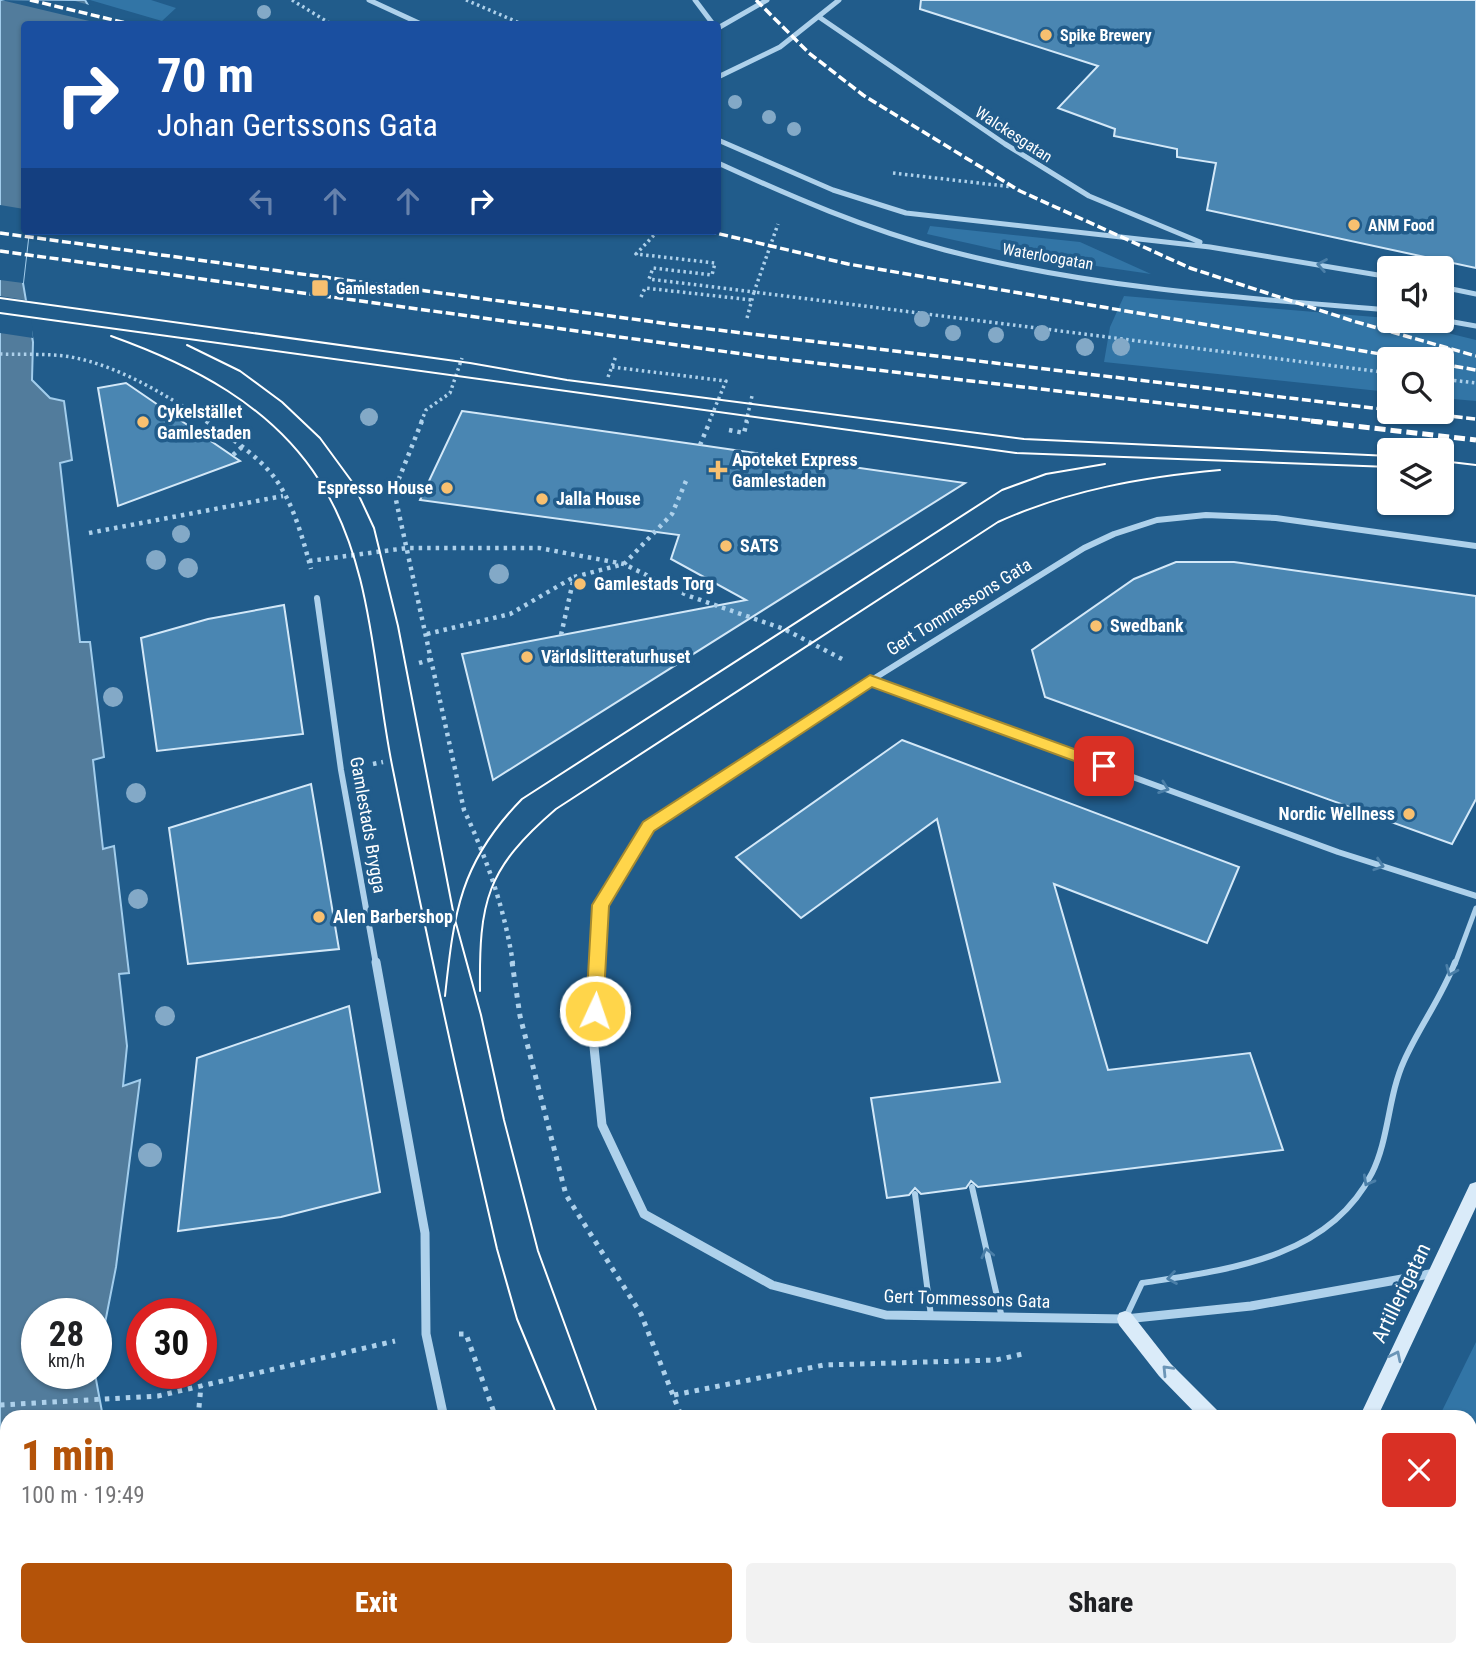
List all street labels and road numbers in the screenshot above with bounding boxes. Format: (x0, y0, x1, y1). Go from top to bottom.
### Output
street label: Walckesgatan (972, 102, 1056, 166)
street label: Waterloogatan (1001, 239, 1095, 274)
street label: Gert Tommessons Gata (882, 553, 1035, 660)
street label: Gamlestads Brygga (346, 755, 391, 895)
street label: Artillerigatan (1367, 1239, 1435, 1347)
street label: Gert Tommessons Gata (883, 1285, 1051, 1312)

